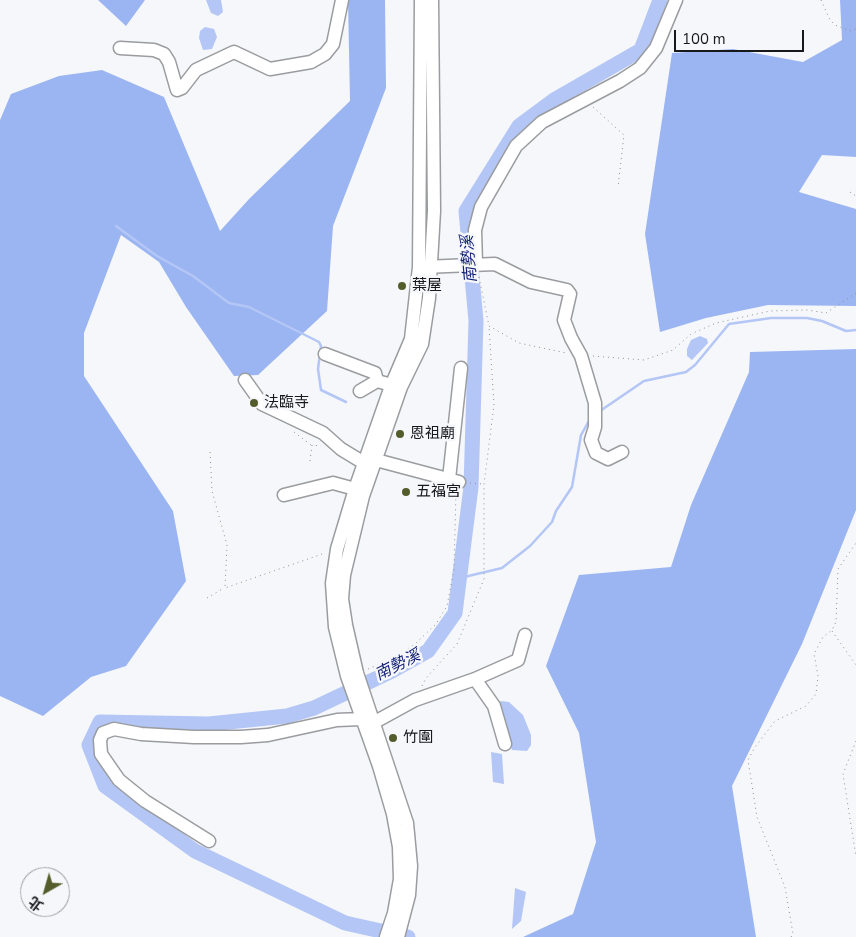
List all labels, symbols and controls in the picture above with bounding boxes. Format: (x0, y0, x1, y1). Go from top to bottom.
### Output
scale bar (676, 20, 806, 52)
text: 100 m (682, 29, 726, 49)
water label: 南勢溪 (458, 234, 482, 284)
place label: 葉屋 (412, 277, 442, 295)
marker: 葉屋 (396, 280, 408, 292)
place label: 法臨寺 (264, 394, 309, 412)
marker: 法臨寺 (248, 397, 260, 409)
place label: 恩祖廟 (410, 425, 455, 443)
marker: 恩祖廟 (394, 428, 406, 440)
place label: 五福宮 (416, 483, 461, 501)
marker: 五福宮 (400, 486, 412, 498)
water label: 南勢溪 (372, 647, 424, 685)
place label: 竹圍 (403, 729, 433, 747)
marker: 竹圍 (387, 732, 399, 744)
north arrow (20, 867, 70, 917)
text: 北 (25, 892, 47, 915)

